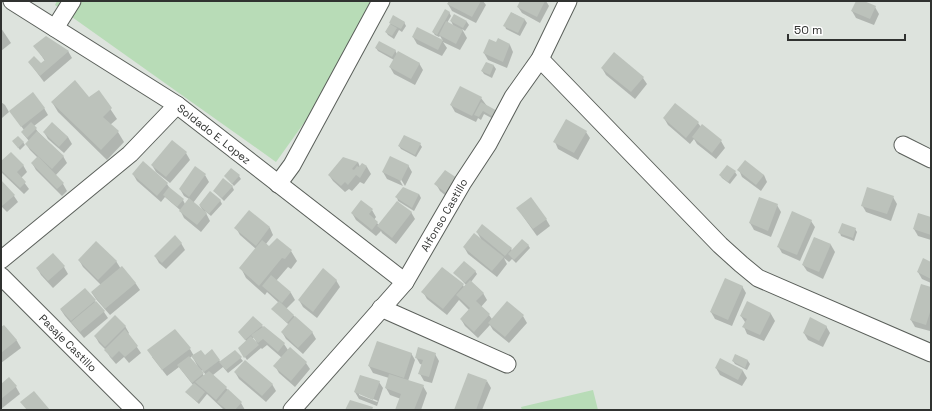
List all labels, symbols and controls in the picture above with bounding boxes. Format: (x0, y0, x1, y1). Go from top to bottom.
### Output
scale bar (788, 16, 905, 42)
text: 50 m (794, 22, 822, 38)
street label: Soldado E. Lopez (174, 101, 254, 167)
street label: Alfonso Castillo (417, 176, 471, 254)
street label: Pasaje Castillo (36, 311, 100, 375)

